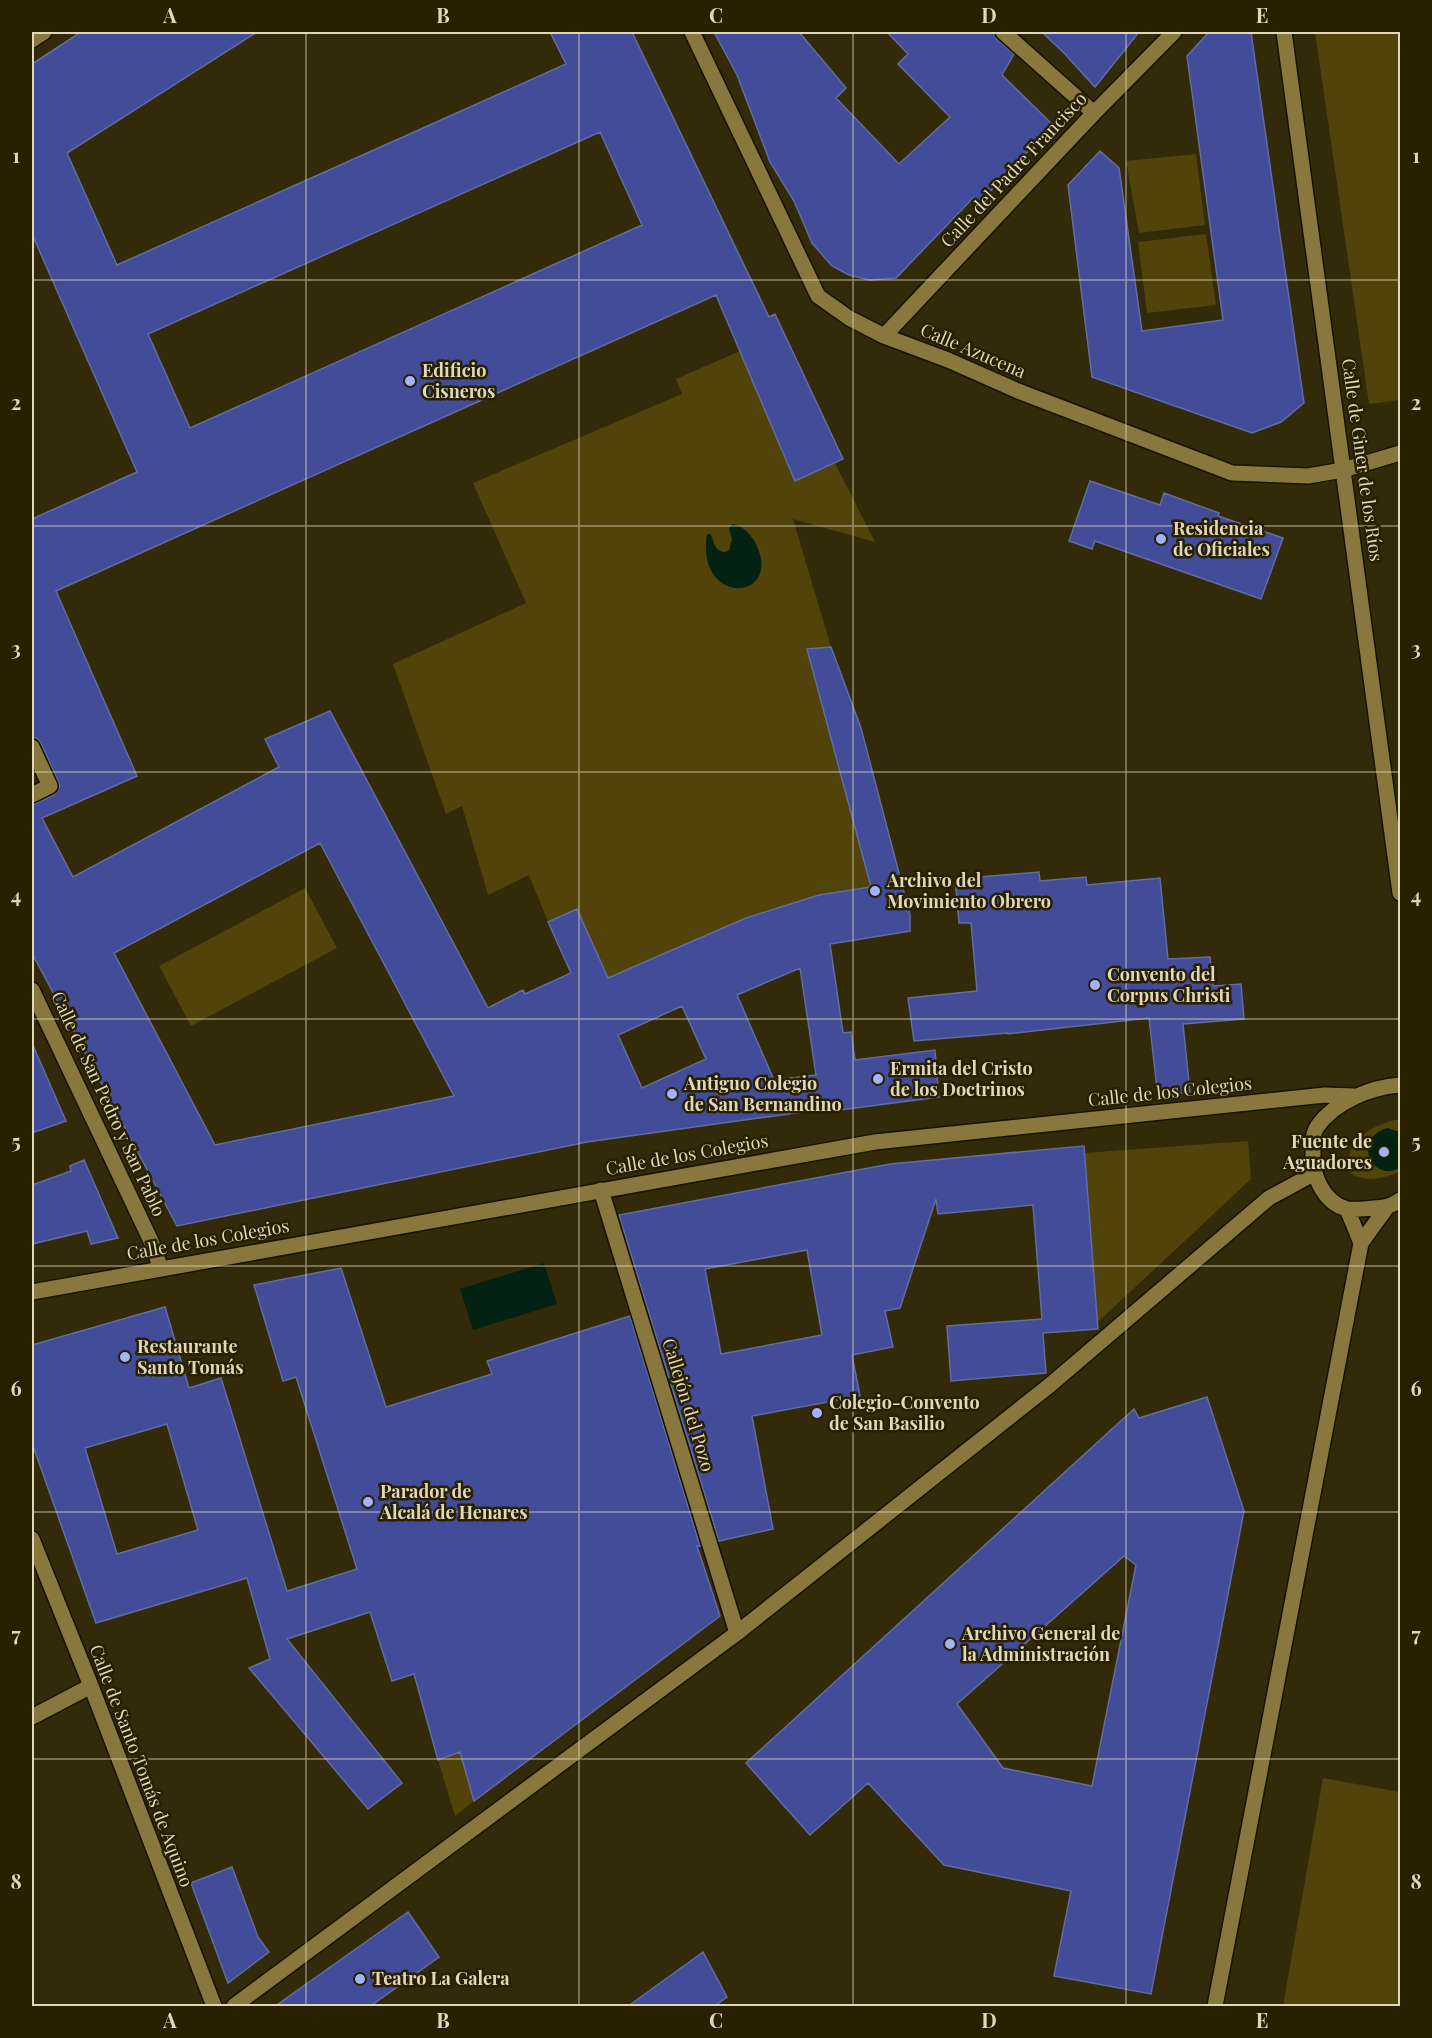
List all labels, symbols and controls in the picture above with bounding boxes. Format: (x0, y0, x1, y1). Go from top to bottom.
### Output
text: A (162, 1, 177, 28)
text: B (436, 1, 450, 28)
text: C (709, 1, 723, 28)
text: D (981, 1, 997, 28)
text: E (1256, 1, 1268, 28)
street label: Calle del Padre Francisco (935, 86, 1092, 252)
text: 1 (12, 141, 20, 168)
text: 1 (1412, 141, 1420, 168)
street label: Calle Azucena (917, 317, 1030, 383)
street label: Calle de Giner de los Ríos (1337, 357, 1389, 563)
place label: Edificio Cisneros (422, 358, 495, 403)
marker: Edificio Cisneros (403, 374, 417, 388)
text: 2 (11, 388, 21, 415)
text: 2 (1411, 388, 1421, 415)
place label: Residencia de Oficiales (1173, 516, 1270, 561)
marker: Residencia de Oficiales (1154, 532, 1168, 546)
text: 3 (11, 634, 21, 661)
text: 3 (1411, 634, 1421, 661)
place label: Archivo del Movimiento Obrero (886, 868, 1051, 913)
text: 4 (11, 881, 21, 908)
text: 4 (1411, 881, 1421, 908)
marker: Archivo del Movimiento Obrero (868, 884, 882, 898)
place label: Convento del Corpus Christi (1107, 962, 1231, 1007)
marker: Convento del Corpus Christi (1088, 978, 1102, 992)
street label: Calle de San Pedro y San Pablo (46, 987, 172, 1220)
place label: Ermita del Cristo de los Doctrinos (890, 1056, 1033, 1101)
street label: Calle de los Colegios (1087, 1070, 1253, 1112)
place label: Antiguo Colegio de San Bernandino (683, 1071, 842, 1116)
marker: Ermita del Cristo de los Doctrinos (871, 1072, 885, 1086)
marker: Antiguo Colegio de San Bernandino (665, 1087, 679, 1101)
text: 5 (11, 1127, 21, 1154)
text: 5 (1411, 1127, 1421, 1154)
street label: Calle de los Colegios (604, 1128, 770, 1180)
place label: Fuente de Aguadores (1282, 1129, 1372, 1174)
marker: Fuente de Aguadores (1377, 1145, 1391, 1159)
street label: Calle de los Colegios (125, 1213, 291, 1265)
place label: Restaurante Santo Tomás (137, 1334, 243, 1379)
street label: Callejón del Pozo (657, 1335, 721, 1474)
marker: Restaurante Santo Tomás (118, 1350, 132, 1364)
text: 6 (10, 1374, 22, 1401)
text: 6 (1410, 1374, 1422, 1401)
place label: Colegio-Convento de San Basilio (829, 1390, 980, 1435)
marker: Colegio-Convento de San Basilio (810, 1406, 824, 1420)
place label: Parador de Alcalá de Henares (379, 1479, 528, 1524)
marker: Parador de Alcalá de Henares (361, 1495, 375, 1509)
text: 7 (11, 1620, 21, 1647)
text: 7 (1411, 1620, 1421, 1647)
place label: Archivo General de la Administración (961, 1621, 1120, 1666)
marker: Archivo General de la Administración (943, 1637, 957, 1651)
street label: Calle de Santo Tomás de Aquino (85, 1641, 199, 1890)
text: 8 (10, 1867, 22, 1894)
text: 8 (1410, 1867, 1422, 1894)
place label: Teatro La Galera (372, 1966, 510, 1990)
marker: Teatro La Galera (353, 1972, 367, 1986)
text: A (162, 2006, 177, 2033)
text: B (436, 2006, 450, 2033)
text: C (709, 2006, 723, 2033)
text: D (981, 2006, 997, 2033)
text: E (1256, 2006, 1268, 2033)

